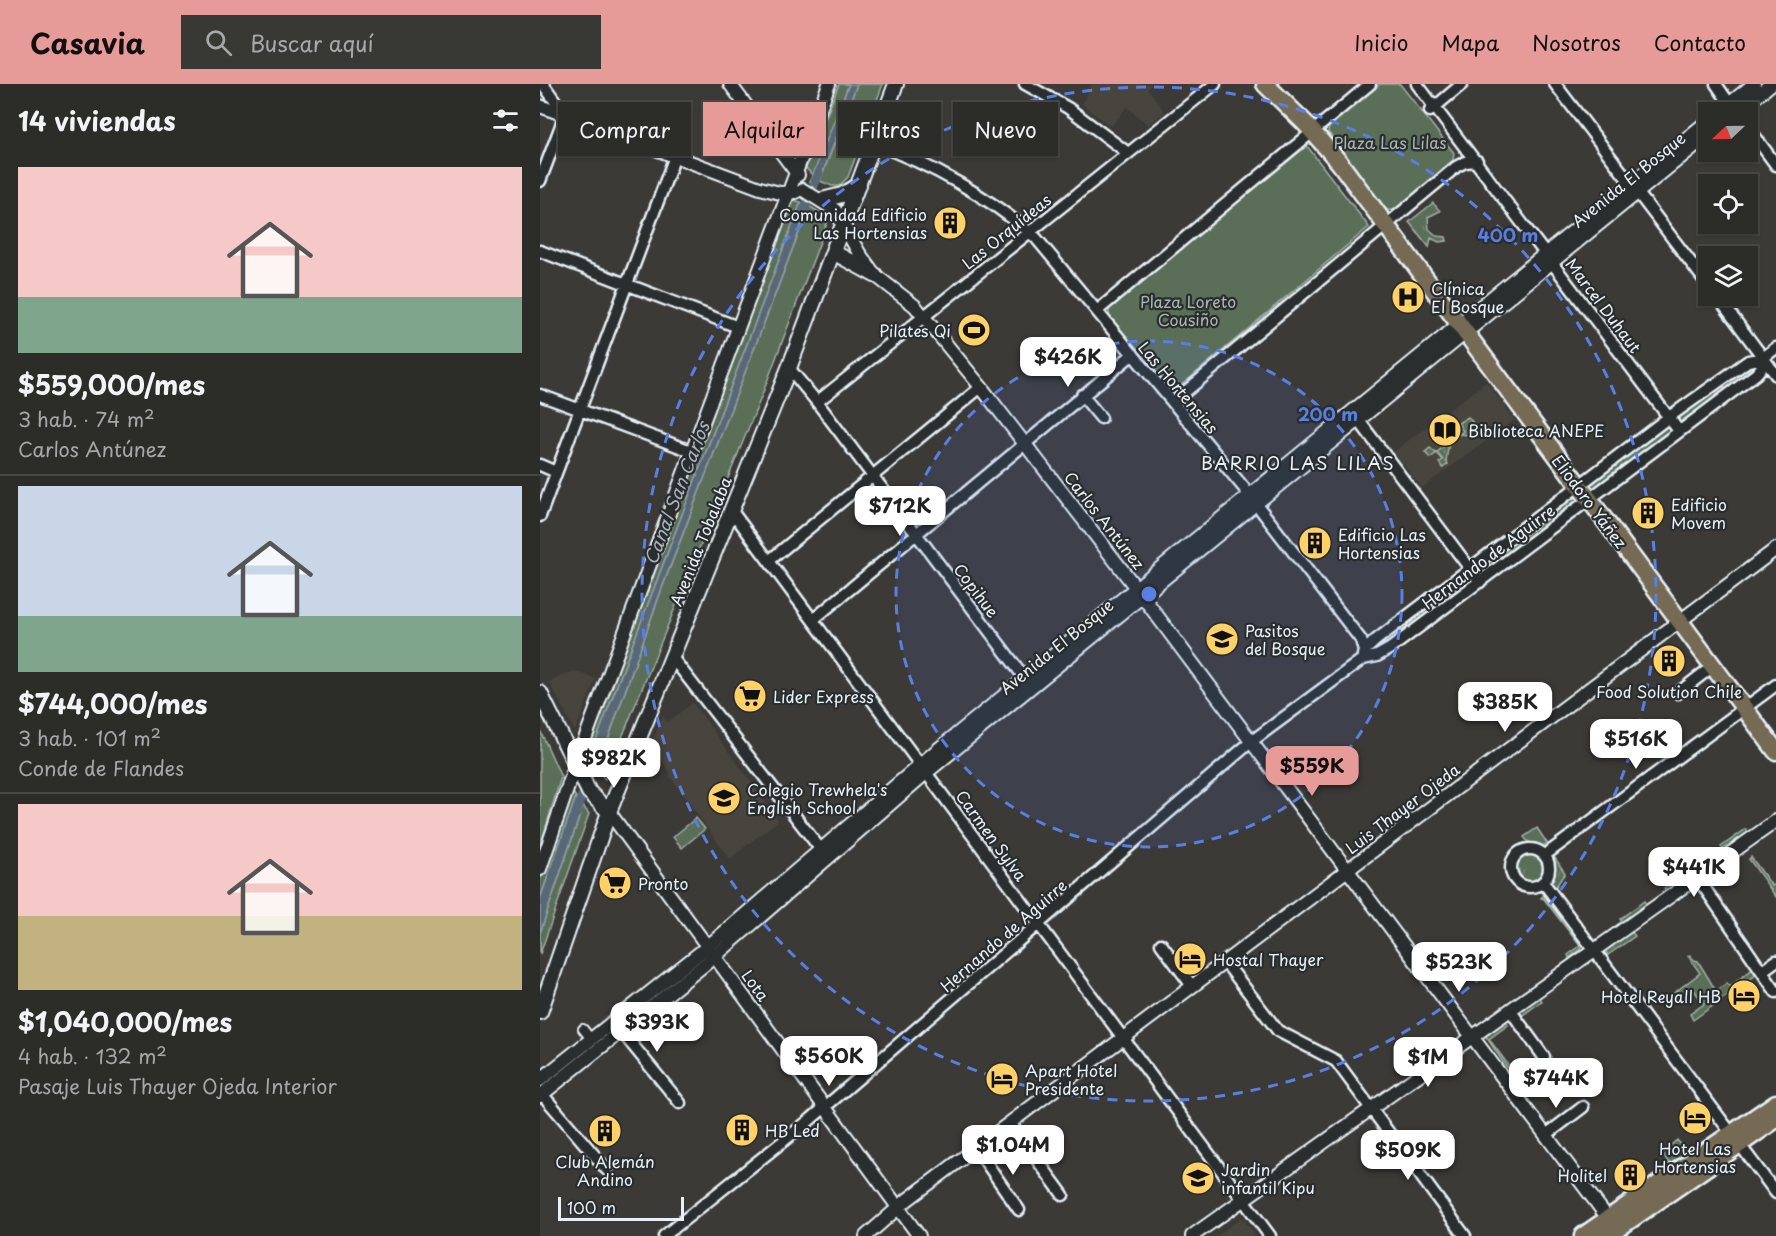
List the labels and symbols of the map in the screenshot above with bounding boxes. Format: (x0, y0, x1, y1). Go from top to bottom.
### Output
north arrow (1698, 102, 1758, 162)
street label: Avenida El Bosque (1566, 125, 1690, 232)
park label: Plaza Las Lilas (1333, 130, 1447, 154)
street label: Las Orquídeas (956, 188, 1056, 274)
place label: Comunidad Edificio Las Hortensias (779, 202, 927, 244)
building icon: Comunidad Edificio Las Hortensias (932, 205, 968, 241)
text: 400 m (1478, 221, 1538, 248)
street label: Marcel Duhaut (1560, 253, 1648, 358)
place label: Clínica El Bosque (1431, 276, 1505, 318)
hospital icon: Clínica El Bosque (1390, 279, 1426, 315)
park label: Plaza Loreto Cousiño (1140, 289, 1236, 331)
sports icon: Pilates Qi (956, 312, 992, 348)
place label: Pilates Qi (879, 318, 951, 342)
street label: Las Hortensias (1133, 336, 1225, 438)
pin: $426K (1026, 337, 1110, 388)
text: 200 m (1298, 400, 1358, 427)
library icon: Biblioteca ANEPE (1427, 412, 1463, 448)
water label: Canal San Carlos (636, 416, 716, 568)
place label: Biblioteca ANEPE (1468, 418, 1604, 442)
district label: BARRIO LAS LILAS (1201, 449, 1395, 476)
street label: Eliodoro Yáñez (1547, 449, 1633, 553)
street label: Carlos Antúnez (1059, 466, 1151, 574)
street label: Avenida Tobalaba (663, 473, 737, 609)
pin: $712K (858, 486, 942, 537)
place label: Edificio Movem (1671, 492, 1727, 534)
building icon: Edificio Movem (1630, 495, 1666, 531)
street label: Hernando de Aguirre (1416, 498, 1560, 614)
place label: Edificio Las Hortensias (1338, 522, 1426, 564)
building icon: Edificio Las Hortensias (1297, 525, 1333, 561)
street label: Copihue (949, 558, 1005, 622)
centre of rings (1139, 584, 1159, 604)
street label: Avenida El Bosque (994, 592, 1118, 699)
place label: Pasitos del Bosque (1245, 618, 1326, 660)
school or university icon: Pasitos del Bosque (1204, 621, 1240, 657)
building icon: Food Solution Chile (1651, 643, 1687, 679)
supermarket icon: Lider Express (732, 678, 768, 714)
place label: Food Solution Chile (1596, 679, 1742, 703)
pin: $385K (1463, 682, 1547, 733)
place label: Lider Express (773, 684, 874, 708)
pin: $516K (1594, 719, 1678, 770)
pin: $982K (572, 738, 656, 789)
pin: $559K (1270, 746, 1354, 797)
street label: Luis Thayer Ojeda (1340, 757, 1464, 859)
place label: Colegio Trewhela's English School (747, 777, 887, 819)
school or university icon: Colegio Trewhela's English School (706, 780, 742, 816)
street label: Carmen Sylva (951, 784, 1033, 886)
pin: $441K (1652, 847, 1736, 898)
supermarket icon: Pronto (597, 865, 633, 901)
place label: Pronto (638, 871, 688, 895)
street label: Hernando de Aguirre (934, 873, 1072, 997)
hotel icon: Hostal Thayer (1172, 941, 1208, 977)
pin: $523K (1417, 942, 1501, 993)
place label: Hostal Thayer (1213, 947, 1324, 971)
street label: Lota (736, 964, 776, 1006)
hotel icon: Hotel Reyall HB (1726, 978, 1762, 1014)
place label: Hotel Reyall HB (1601, 984, 1721, 1008)
pin: $393K (615, 1002, 699, 1053)
pin: $560K (787, 1036, 871, 1087)
pin: $1M (1399, 1037, 1457, 1088)
place label: Apart Hotel Presidente (1025, 1058, 1117, 1100)
pin: $744K (1514, 1058, 1598, 1109)
hotel icon: Apart Hotel Presidente (984, 1061, 1020, 1097)
hotel icon: Hotel Las Hortensias (1677, 1100, 1713, 1136)
building icon: HB Led (724, 1112, 760, 1148)
building icon: Club Alemán Andino (587, 1113, 623, 1149)
place label: HB Led (765, 1118, 820, 1142)
pin: $1.04M (964, 1125, 1062, 1176)
pin: $509K (1366, 1130, 1450, 1181)
place label: Hotel Las Hortensias (1654, 1136, 1736, 1178)
place label: Club Alemán Andino (555, 1149, 655, 1191)
place label: Jardin infantil Kipu (1221, 1157, 1315, 1199)
building icon: Holitel (1612, 1157, 1648, 1193)
school or university icon: Jardin infantil Kipu (1180, 1160, 1216, 1196)
place label: Holitel (1558, 1163, 1607, 1187)
scale bar (558, 1194, 684, 1222)

